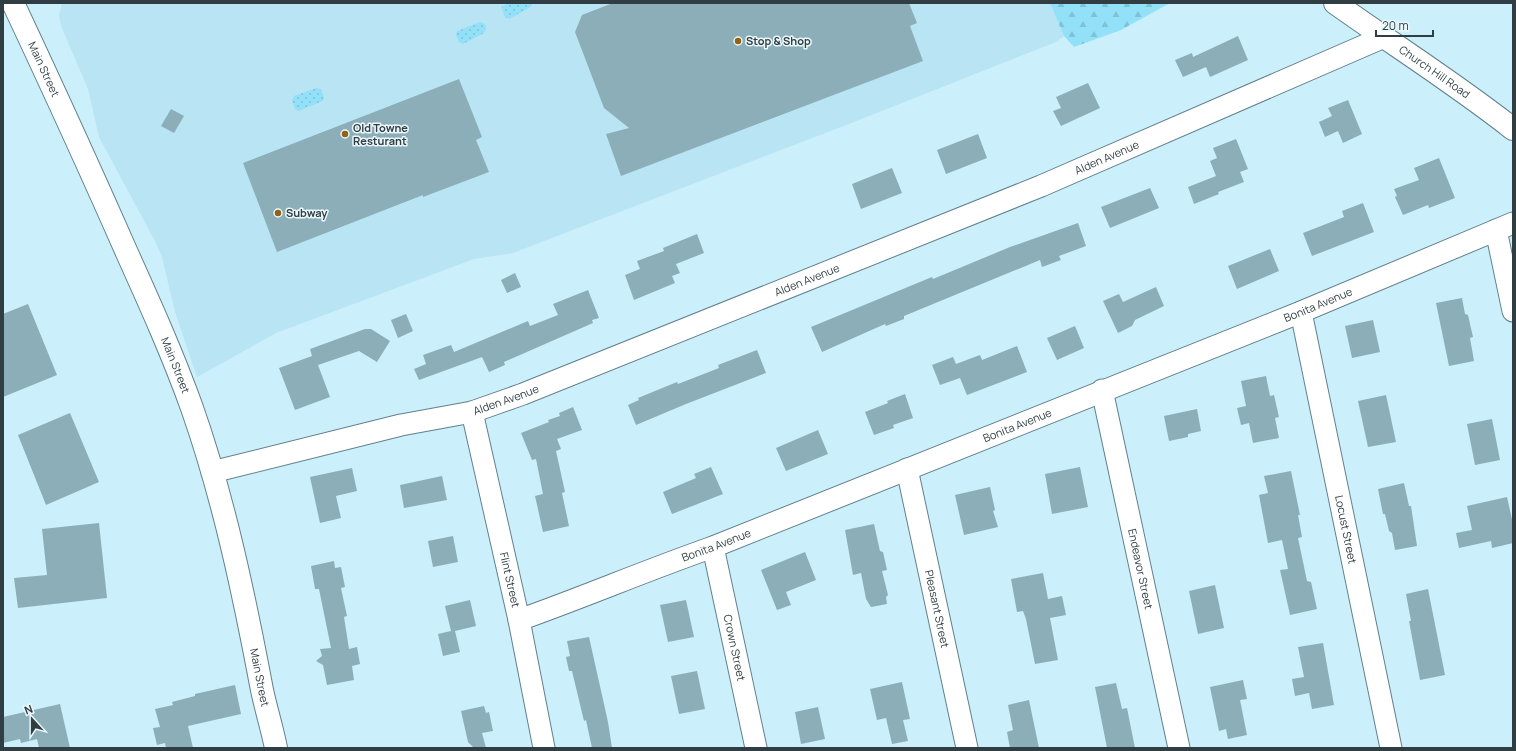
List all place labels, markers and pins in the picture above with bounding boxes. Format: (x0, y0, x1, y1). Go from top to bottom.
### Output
place label: Stop & Shop (746, 33, 811, 48)
marker: Stop & Shop (733, 36, 743, 46)
place label: Old Towne Resturant (353, 120, 408, 148)
marker: Old Towne Resturant (340, 129, 350, 139)
place label: Subway (286, 205, 328, 220)
marker: Subway (273, 208, 283, 218)

